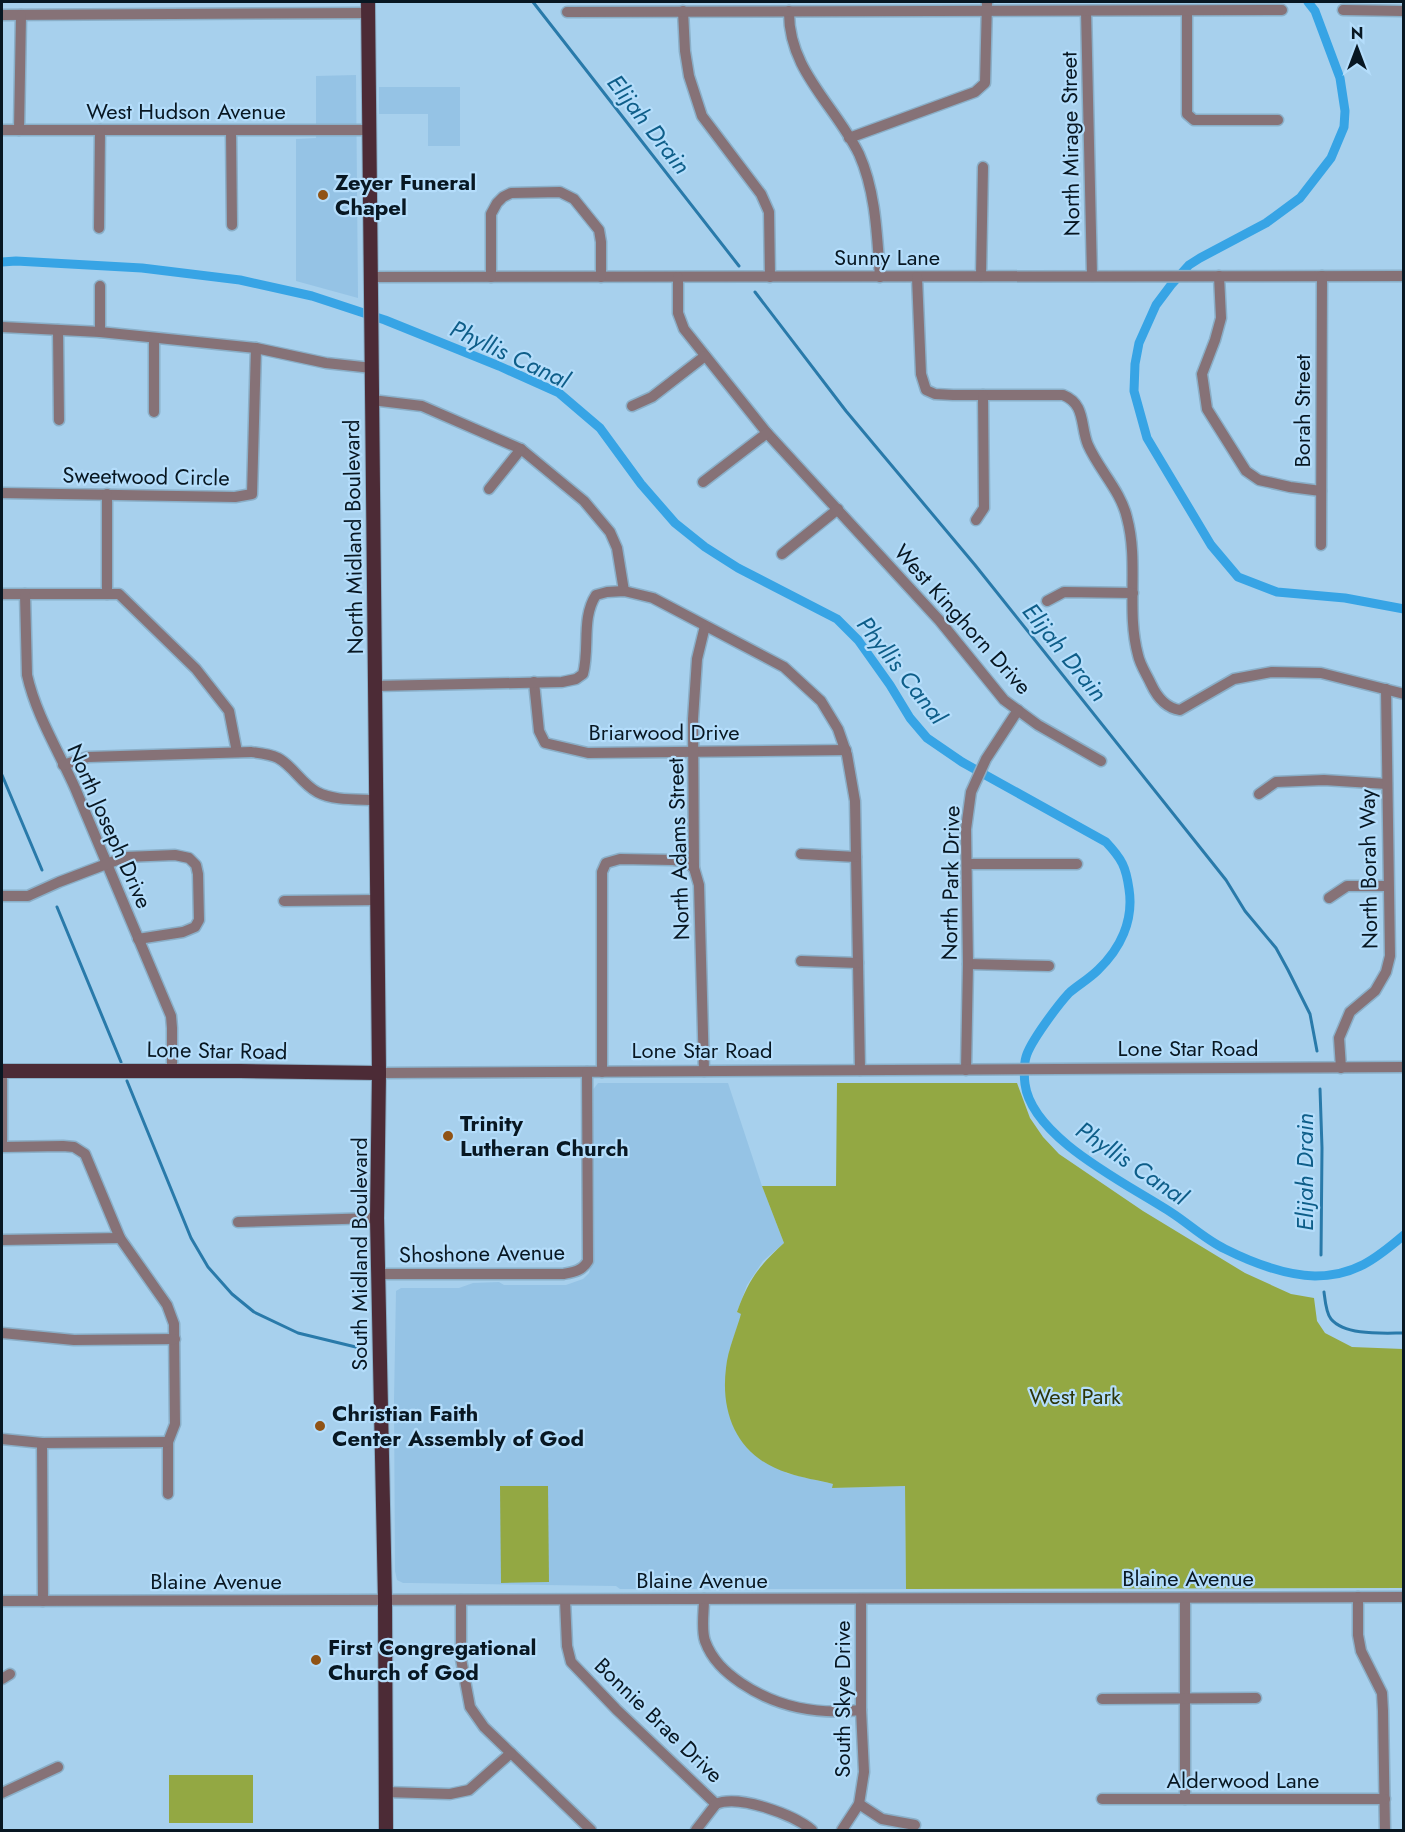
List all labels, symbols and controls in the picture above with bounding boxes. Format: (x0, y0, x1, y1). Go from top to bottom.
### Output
north arrow (1327, 18, 1387, 78)
text: N (1351, 22, 1363, 45)
street label: North Mirage Street (1052, 51, 1088, 237)
water label: Elijah Drain (599, 67, 699, 181)
street label: West Hudson Avenue (86, 95, 286, 127)
place label: Zeyer Funeral Chapel (335, 166, 476, 223)
marker: Zeyer Funeral Chapel (316, 188, 330, 202)
street label: Sunny Lane (834, 241, 940, 273)
water label: Phyllis Canal (444, 311, 577, 398)
street label: Borah Street (1286, 354, 1318, 468)
street label: North Midland Boulevard (335, 419, 371, 655)
street label: Sweetwood Circle (62, 459, 230, 493)
street label: West Kinghorn Drive (887, 537, 1039, 701)
water label: Elijah Drain (1014, 595, 1116, 709)
water label: Phyllis Canal (849, 609, 956, 733)
street label: Briarwood Drive (588, 716, 740, 748)
street label: North Joseph Drive (59, 739, 161, 913)
street label: North Adams Street (659, 756, 697, 941)
street label: North Borah Way (1351, 788, 1385, 949)
street label: North Park Drive (933, 805, 967, 961)
street label: Lone Star Road (1118, 1032, 1258, 1064)
street label: Lone Star Road (146, 1033, 288, 1067)
street label: Lone Star Road (632, 1034, 772, 1066)
place label: Trinity Lutheran Church (460, 1107, 629, 1164)
water label: Phyllis Canal (1069, 1113, 1196, 1214)
water label: Elijah Drain (1287, 1113, 1322, 1231)
marker: Trinity Lutheran Church (441, 1129, 455, 1143)
street label: South Midland Boulevard (343, 1137, 375, 1371)
street label: Shoshone Avenue (399, 1236, 565, 1270)
park label: West Park (1029, 1380, 1121, 1412)
place label: Christian Faith Center Assembly of God (332, 1397, 584, 1454)
marker: Christian Faith Center Assembly of God (313, 1419, 327, 1433)
street label: Blaine Avenue (1122, 1562, 1254, 1594)
street label: Blaine Avenue (636, 1564, 768, 1596)
street label: Blaine Avenue (150, 1565, 282, 1597)
street label: South Skye Drive (826, 1620, 858, 1778)
place label: First Congregational Church of God (328, 1631, 536, 1688)
street label: Bonnie Brae Drive (587, 1650, 731, 1790)
marker: First Congregational Church of God (309, 1653, 323, 1667)
street label: Alderwood Lane (1167, 1764, 1319, 1796)

